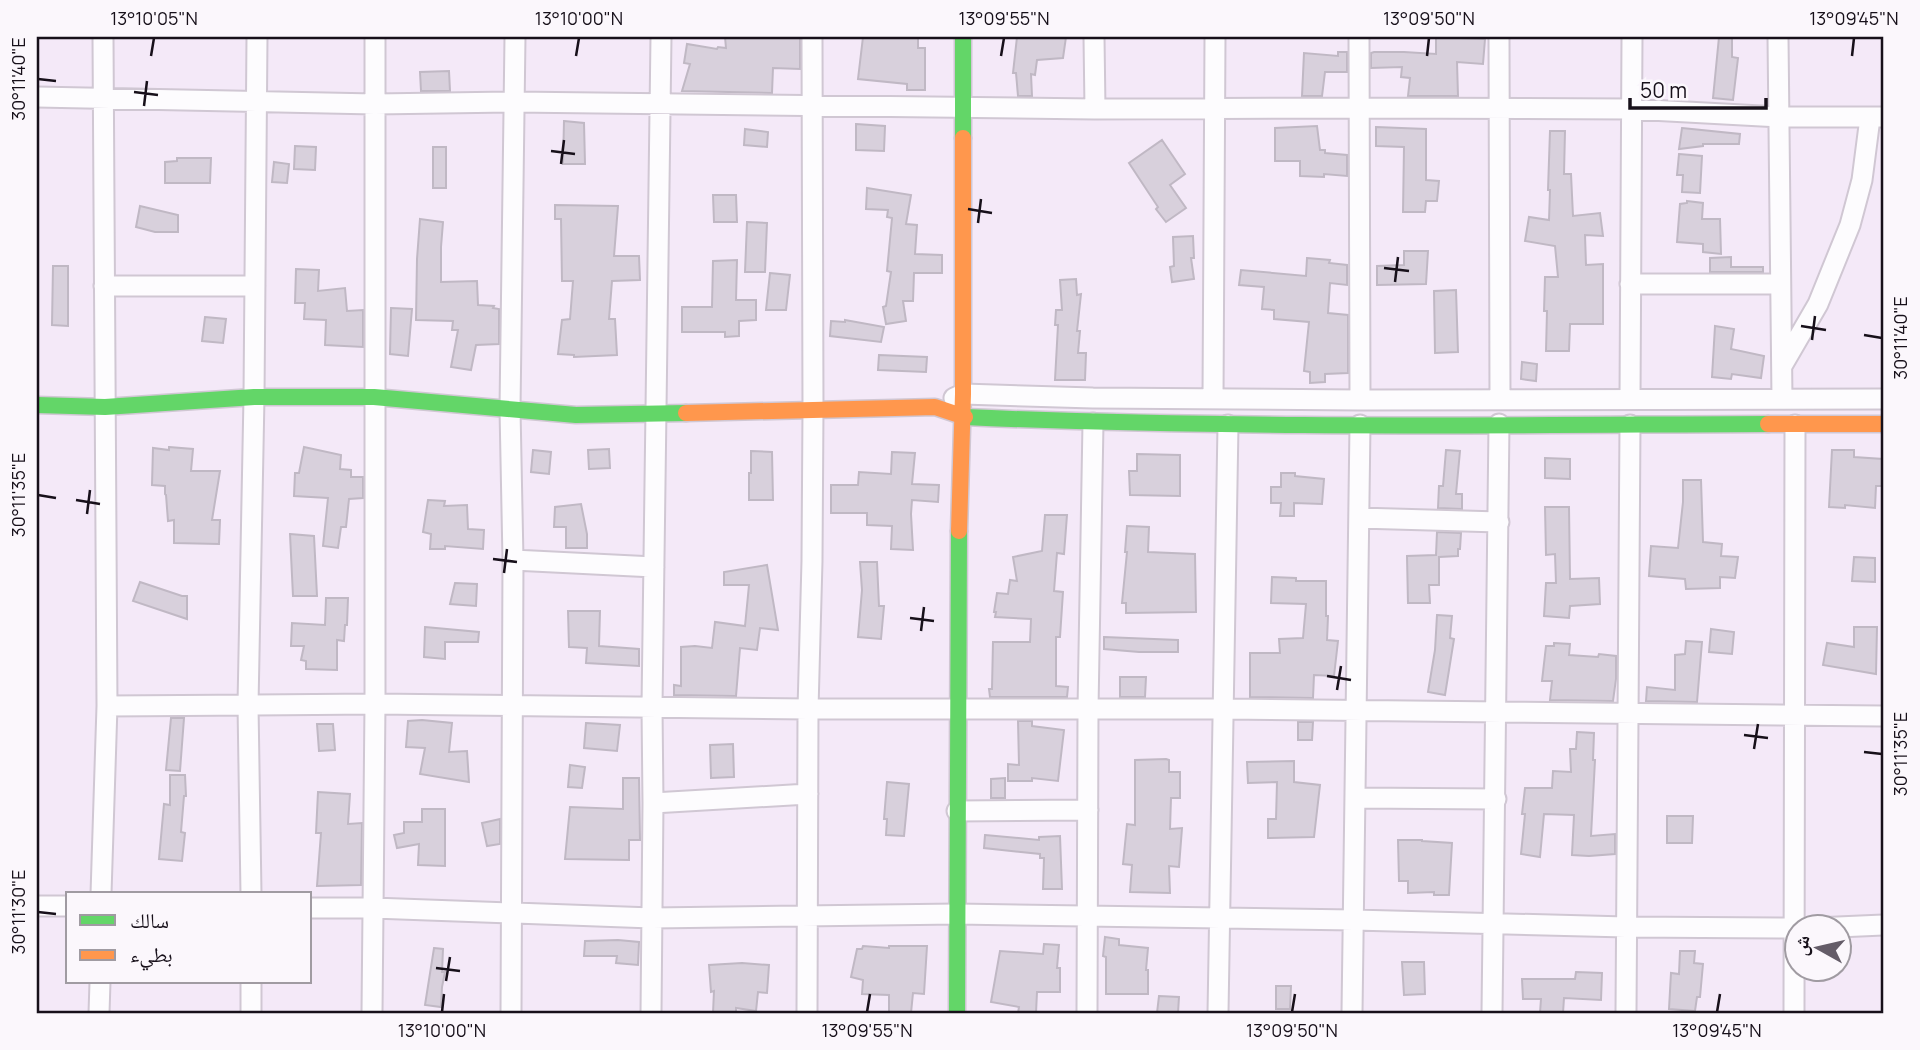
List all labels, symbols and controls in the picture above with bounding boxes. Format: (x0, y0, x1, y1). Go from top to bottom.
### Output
text: 13°10'05"N (110, 6, 198, 30)
text: 13°10'00"N (535, 6, 623, 30)
text: 13°09'55"N (958, 6, 1050, 30)
text: 13°09'50"N (1383, 6, 1475, 30)
text: 13°09'45"N (1809, 6, 1899, 30)
text: 30°11'40"E (6, 37, 30, 121)
scale bar (1630, 66, 1766, 110)
text: 50 m (1640, 76, 1687, 104)
text: 30°11'40"E (1888, 296, 1912, 380)
text: 30°11'35"E (6, 453, 30, 537)
text: 30°11'35"E (1888, 712, 1912, 796)
text: 30°11'30"E (6, 869, 30, 955)
legend (66, 892, 312, 984)
text: سالك (130, 906, 169, 934)
north arrow (1784, 914, 1854, 984)
text: ش (1787, 934, 1815, 957)
text: بطيء (130, 940, 173, 971)
text: 13°10'00"N (398, 1018, 486, 1042)
text: 13°09'55"N (821, 1018, 913, 1042)
text: 13°09'50"N (1246, 1018, 1338, 1042)
text: 13°09'45"N (1672, 1018, 1762, 1042)

